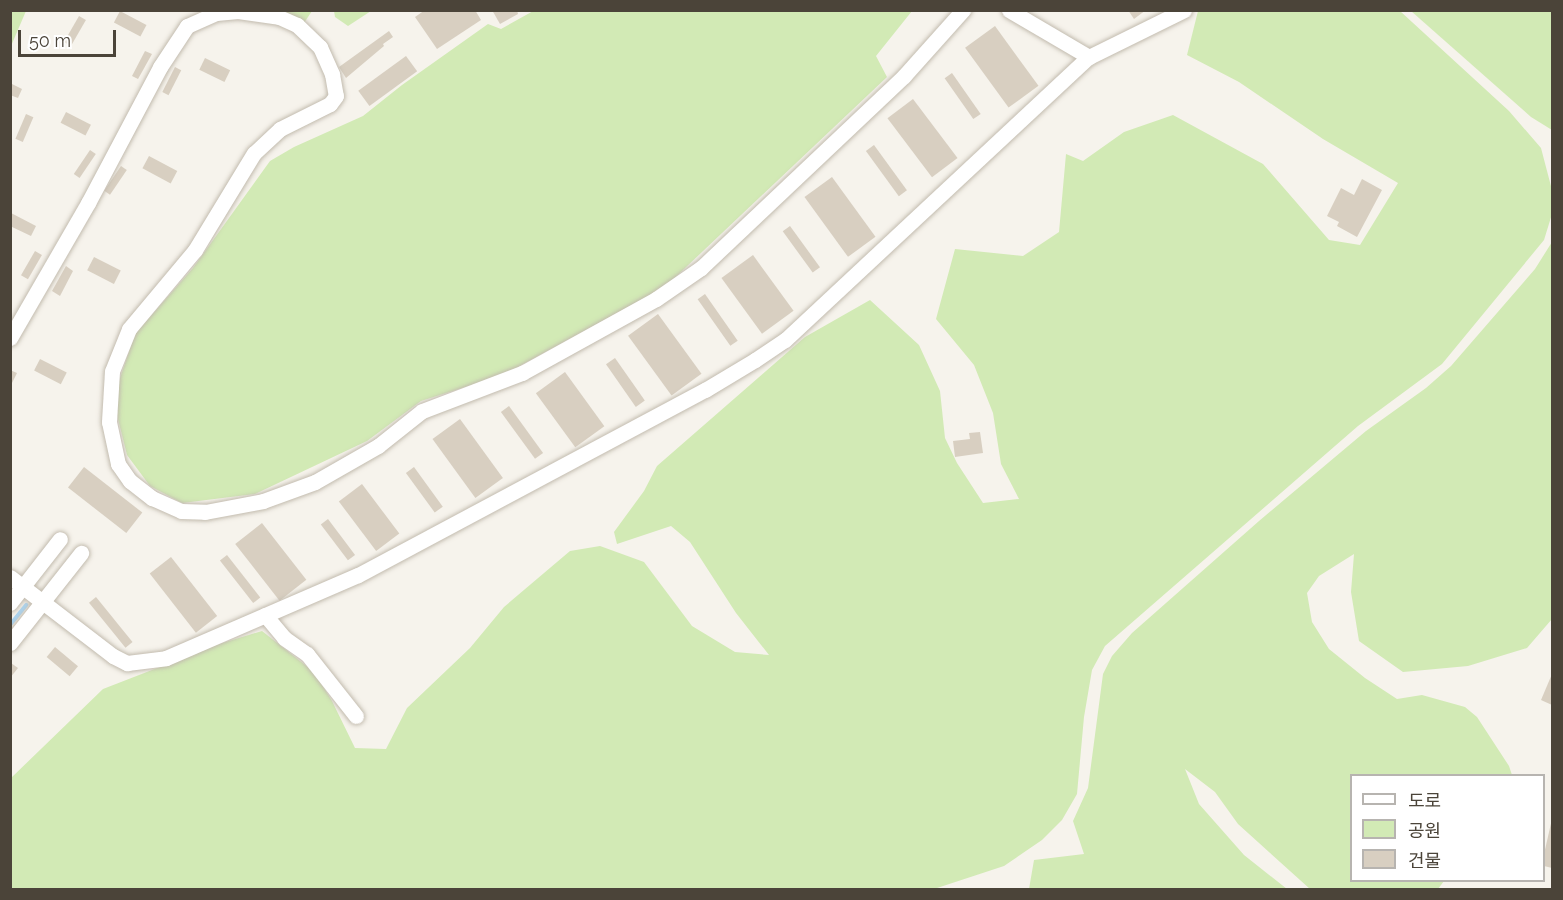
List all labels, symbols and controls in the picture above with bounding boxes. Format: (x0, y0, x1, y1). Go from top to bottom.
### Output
scale bar (21, 18, 118, 56)
text: 50 m (29, 30, 71, 51)
legend (1350, 774, 1545, 882)
text: 도로 (1408, 790, 1441, 811)
text: 공원 (1408, 820, 1441, 841)
text: 건물 (1408, 850, 1441, 871)

